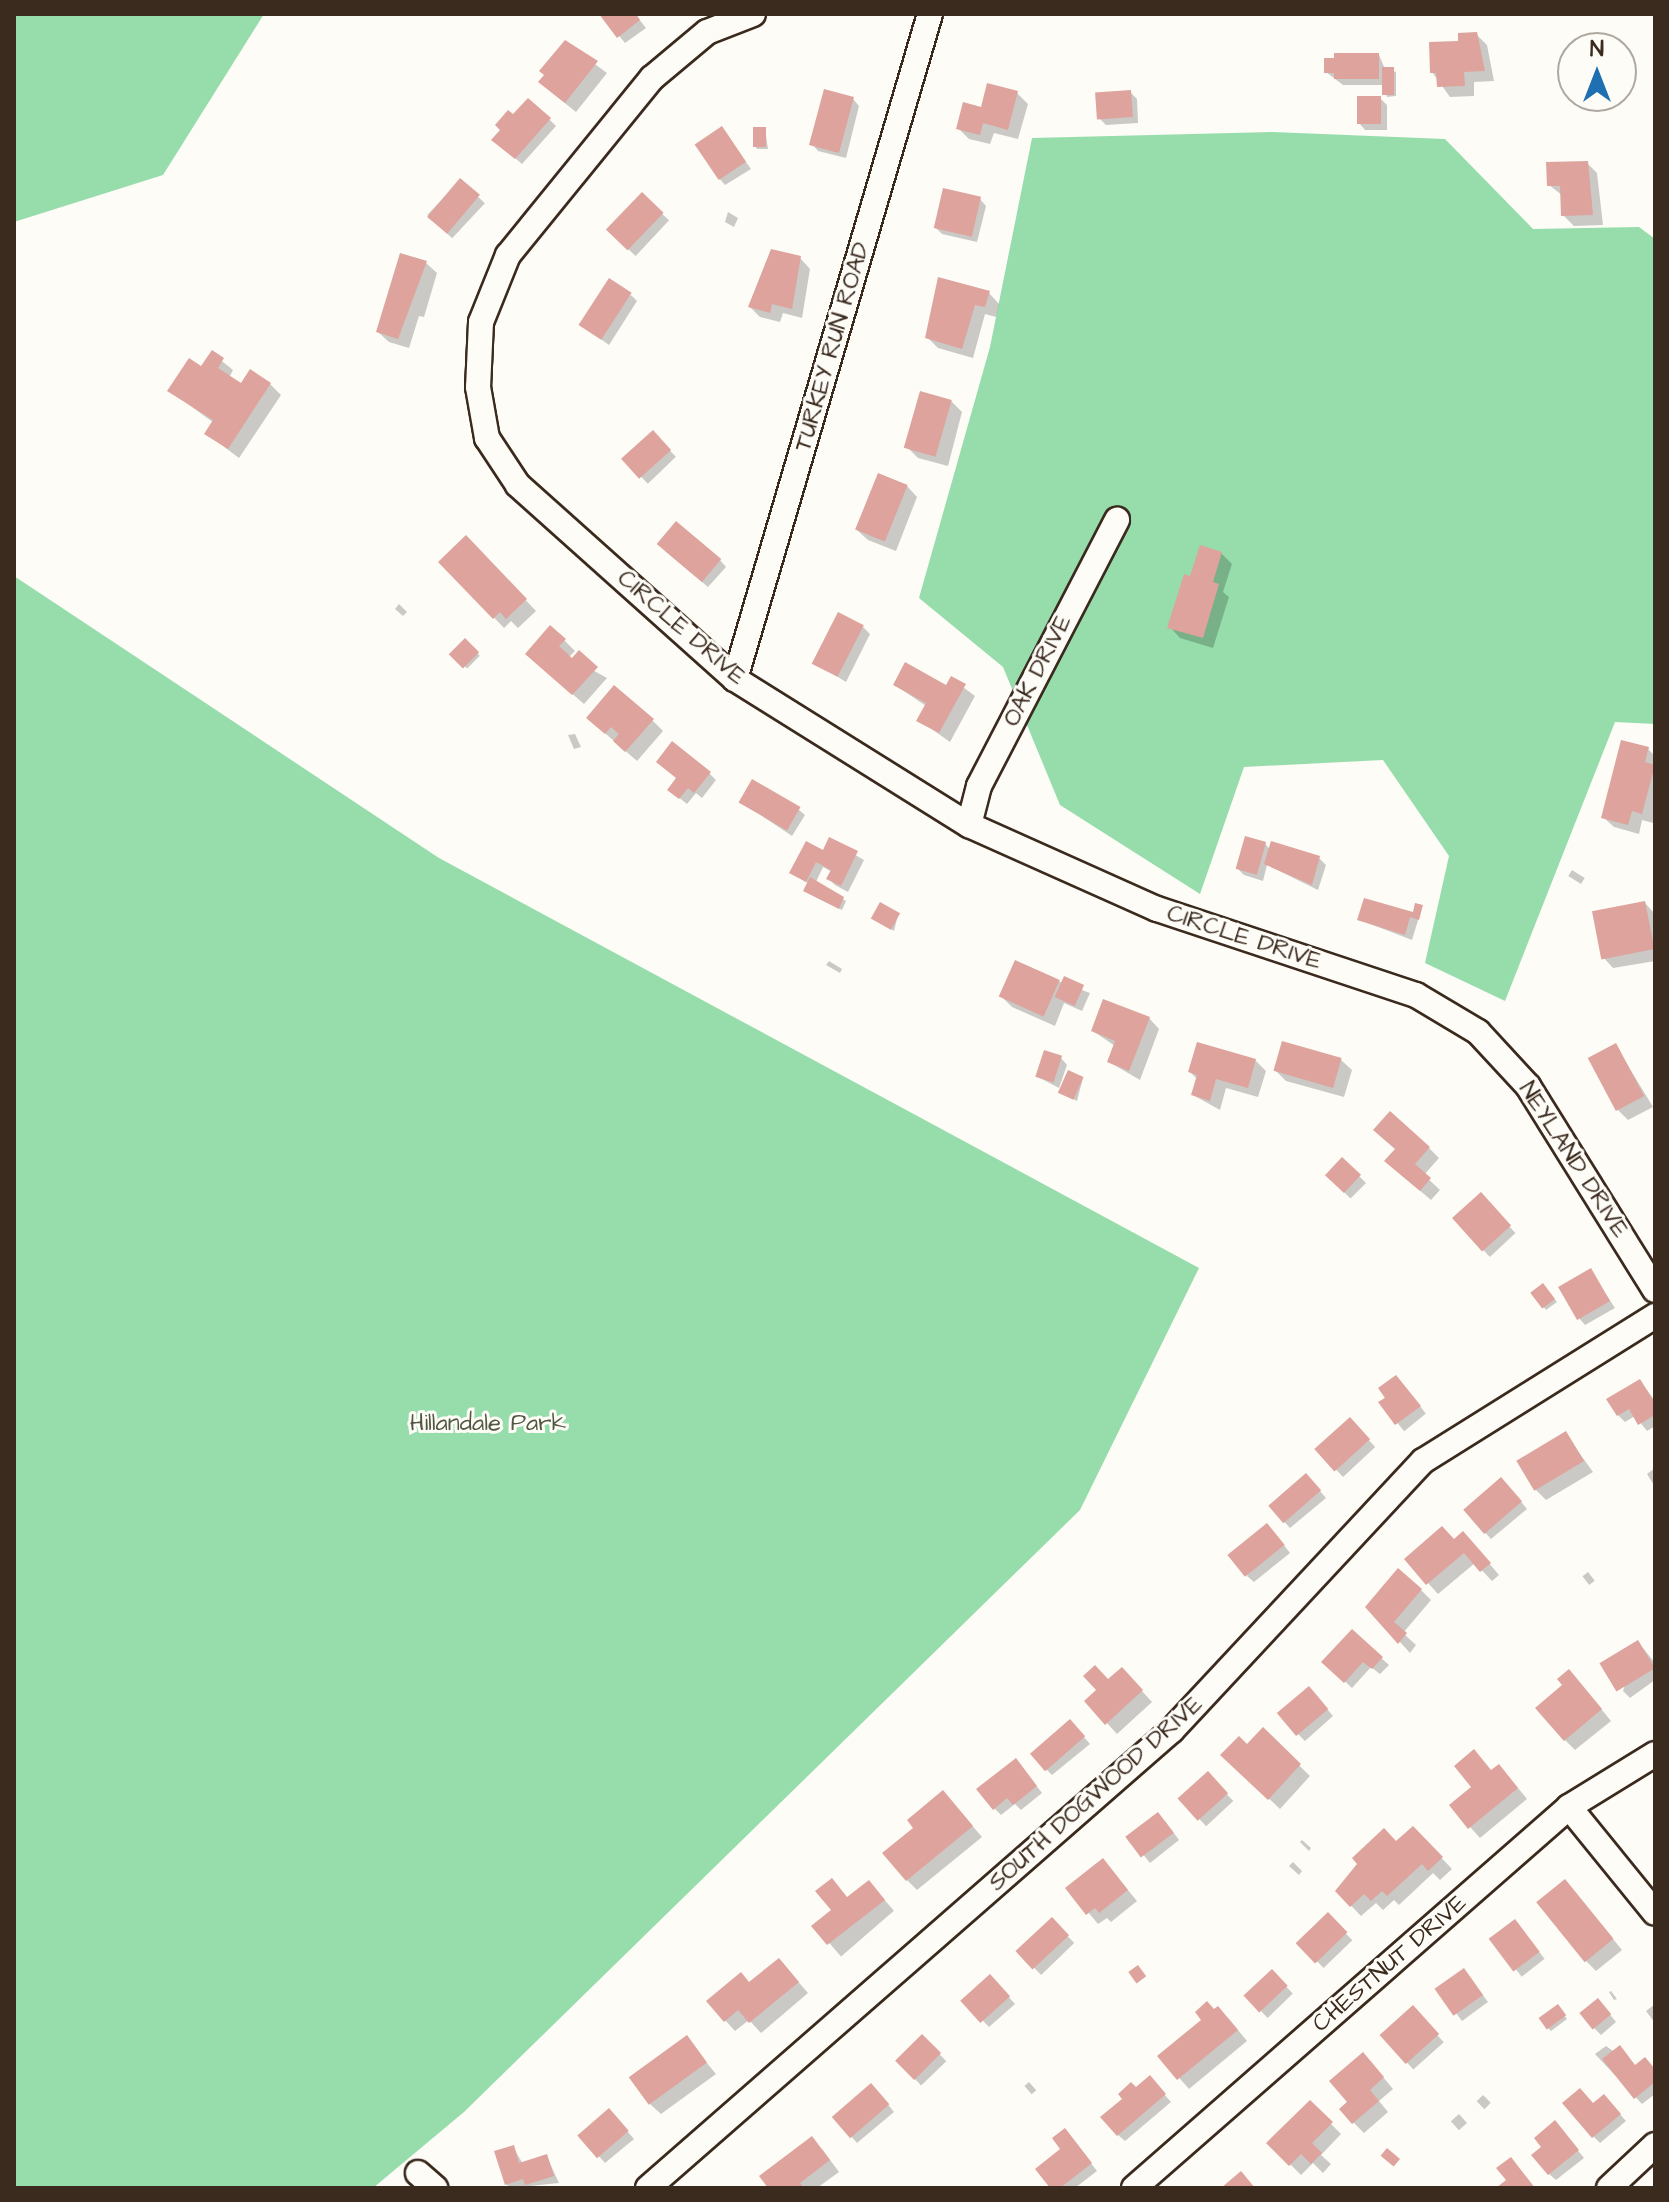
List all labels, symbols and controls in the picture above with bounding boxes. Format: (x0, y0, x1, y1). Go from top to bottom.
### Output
north arrow (1557, 32, 1637, 112)
text: N (1590, 34, 1604, 65)
street label: TURKEY RUN ROAD (789, 239, 877, 455)
street label: CIRCLE DRIVE (611, 564, 751, 692)
street label: OAK DRIVE (998, 610, 1078, 732)
street label: CIRCLE DRIVE (1163, 899, 1325, 977)
street label: NEYLAND DRIVE (1512, 1077, 1634, 1243)
park label: Hillandale Park (410, 1410, 566, 1438)
street label: SOUTH DOGWOOD DRIVE (983, 1690, 1209, 1898)
street label: CHESTNUT DRIVE (1307, 1889, 1473, 2039)

